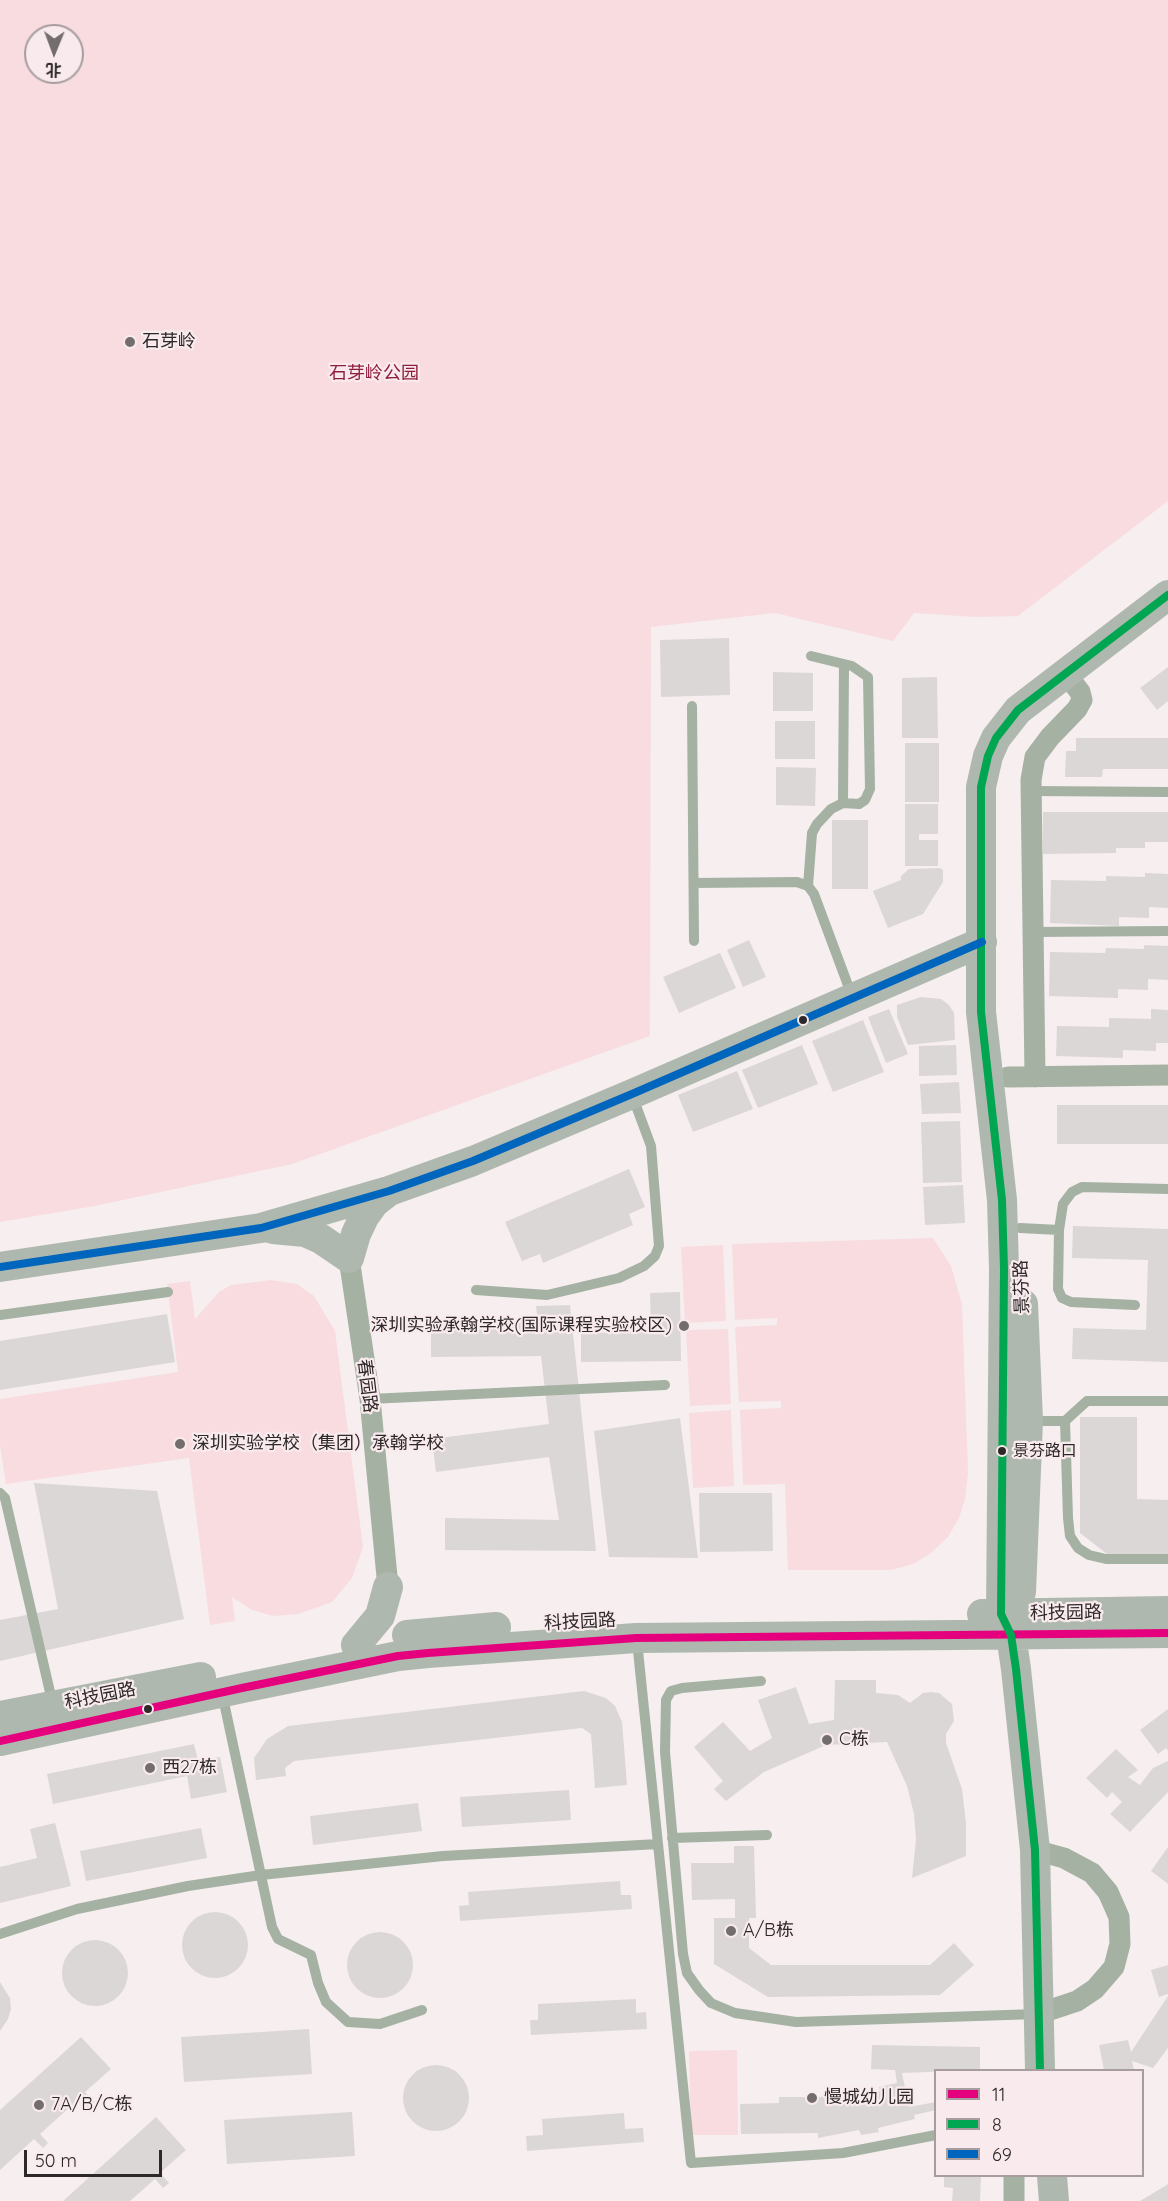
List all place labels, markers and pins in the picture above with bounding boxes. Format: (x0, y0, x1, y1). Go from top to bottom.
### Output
place label: 石芽岭 (142, 331, 196, 353)
marker: 石芽岭 (123, 335, 137, 349)
unlabelled marker (797, 1014, 809, 1026)
place label: 深圳实验承翰学校(国际课程实验校区) (371, 1315, 672, 1337)
marker: 深圳实验承翰学校(国际课程实验校区) (677, 1319, 691, 1333)
place label: 深圳实验学校（集团）承翰学校 (192, 1433, 444, 1455)
marker: 深圳实验学校（集团）承翰学校 (173, 1437, 187, 1451)
place label: 景芬路口 (1013, 1441, 1077, 1461)
marker: 景芬路口 (996, 1445, 1008, 1457)
unlabelled marker (142, 1703, 154, 1715)
place label: C栋 (839, 1729, 869, 1751)
marker: C栋 (820, 1733, 834, 1747)
place label: 西27栋 (162, 1757, 217, 1779)
marker: 西27栋 (143, 1761, 157, 1775)
place label: A/B栋 (743, 1920, 794, 1942)
marker: A/B栋 (724, 1924, 738, 1938)
place label: 慢城幼儿园 (824, 2087, 914, 2109)
marker: 慢城幼儿园 (805, 2091, 819, 2105)
place label: 7A/B/C栋 (51, 2094, 132, 2116)
marker: 7A/B/C栋 (32, 2098, 46, 2112)

